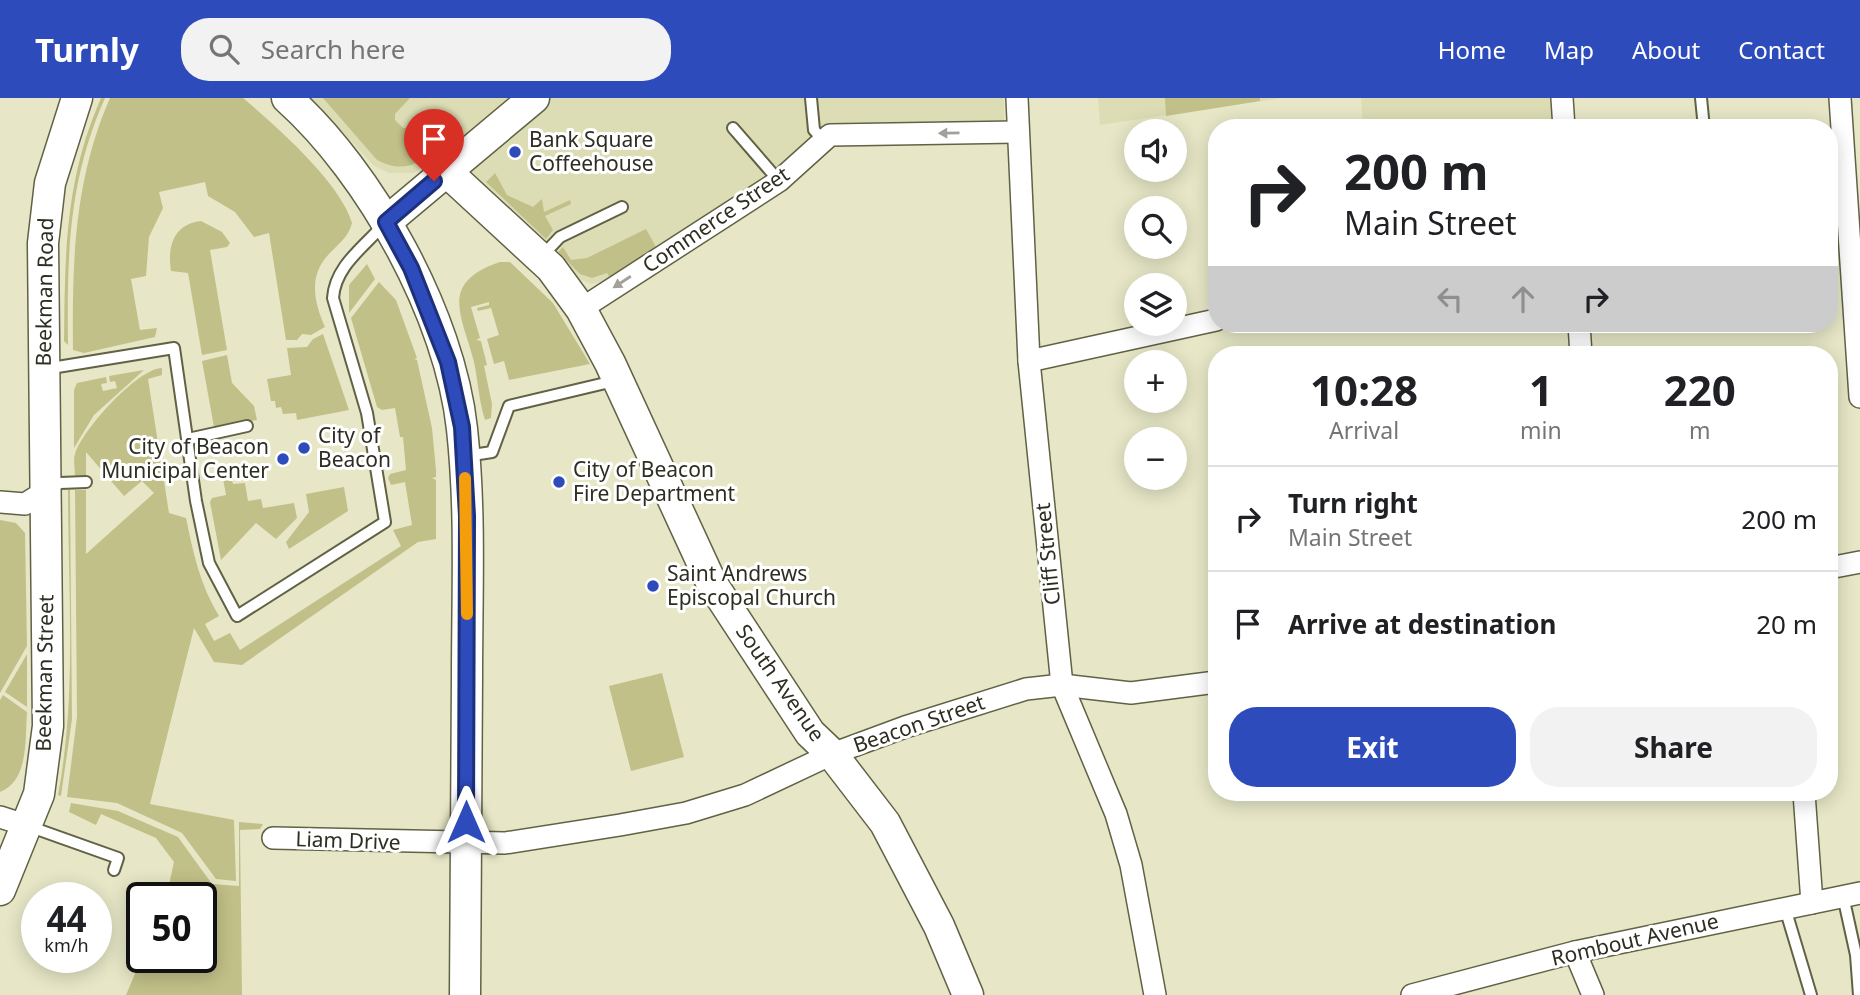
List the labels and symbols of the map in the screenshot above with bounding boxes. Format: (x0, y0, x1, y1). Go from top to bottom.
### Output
pin (404, 109, 464, 181)
place label: Bank Square Coffeehouse (529, 125, 654, 177)
one-way arrow (938, 127, 960, 139)
marker: Bank Square Coffeehouse (507, 144, 523, 160)
street label: Commerce Street (637, 159, 795, 279)
street label: Beekman Road (29, 217, 59, 367)
one-way arrow (612, 276, 632, 289)
place label: City of Beacon (318, 421, 391, 473)
place label: City of Beacon Municipal Center (101, 432, 269, 484)
marker: City of Beacon (296, 440, 312, 456)
marker: City of Beacon Municipal Center (275, 451, 291, 467)
place label: City of Beacon Fire Department (573, 455, 735, 507)
marker: City of Beacon Fire Department (551, 474, 567, 490)
street label: Cliff Street (1028, 501, 1066, 607)
place label: Saint Andrews Episcopal Church (667, 559, 836, 611)
marker: Saint Andrews Episcopal Church (645, 578, 661, 594)
street label: Beekman Street (29, 594, 59, 752)
street label: South Avenue (730, 618, 832, 747)
street label: Beacon Street (849, 687, 988, 759)
position arrow (429, 785, 503, 859)
street label: Liam Drive (295, 824, 401, 856)
speed limit sign: 50 (126, 882, 217, 973)
street label: Rombout Avenue (1548, 906, 1721, 972)

